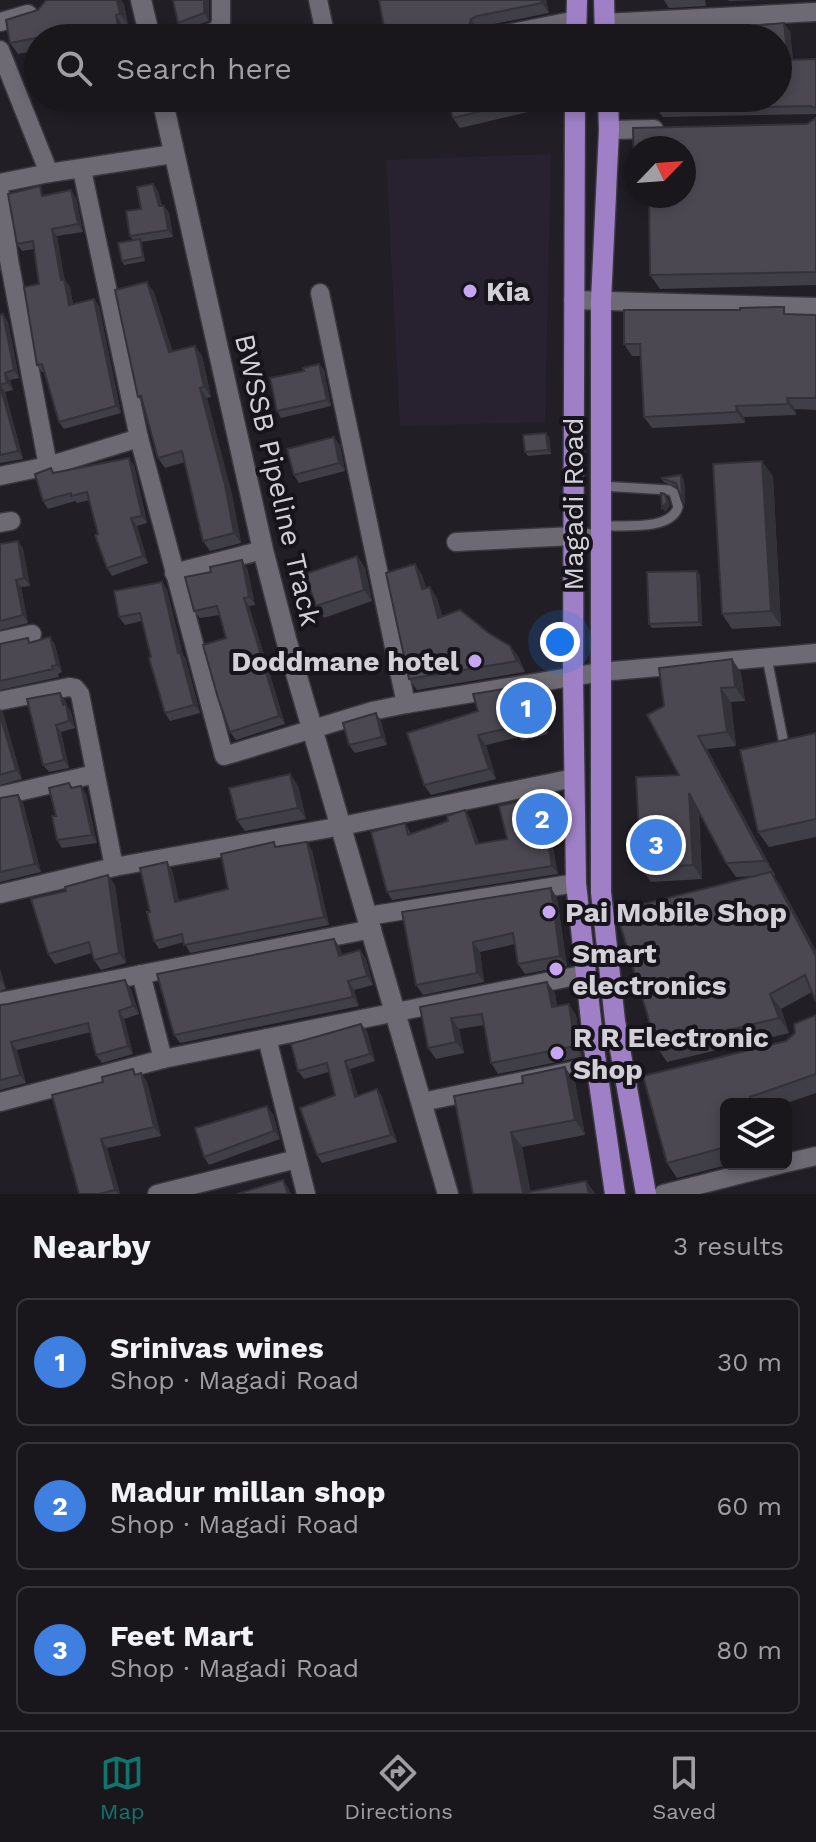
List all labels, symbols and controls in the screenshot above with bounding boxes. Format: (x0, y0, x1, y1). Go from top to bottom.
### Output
search box (24, 24, 792, 112)
icon: search (52, 46, 96, 90)
text: Search here (116, 51, 292, 86)
north arrow (624, 136, 696, 208)
place label: Kia (486, 275, 531, 308)
marker: Kia (461, 282, 479, 300)
street label: BWSSB Pipeline Track (228, 331, 327, 629)
street label: Magadi Road (557, 417, 590, 591)
your location (540, 622, 580, 662)
place label: Doddmane hotel (231, 645, 460, 678)
marker: Doddmane hotel (466, 652, 484, 670)
pin: 1 (500, 678, 552, 738)
pin: 2 (516, 789, 568, 849)
pin: 3 (630, 815, 682, 875)
place label: Pai Mobile Shop (565, 896, 787, 929)
marker: Pai Mobile Shop (540, 903, 558, 921)
place label: Smart electronics (572, 937, 727, 1002)
marker: Smart electronics (547, 960, 565, 978)
place label: R R Electronic Shop (573, 1021, 769, 1086)
marker: R R Electronic Shop (548, 1044, 566, 1062)
map controls (720, 1098, 792, 1170)
button: layers (720, 1098, 792, 1170)
text: Nearby (32, 1226, 151, 1266)
text: 3 results (673, 1231, 784, 1261)
text: Srinivas wines (110, 1330, 324, 1365)
text: 1 (54, 1347, 66, 1377)
text: 30 m (717, 1347, 782, 1377)
text: Shop · Magadi Road (110, 1365, 359, 1395)
text: Madur millan shop (110, 1474, 386, 1509)
text: 2 (52, 1491, 68, 1521)
text: 60 m (716, 1491, 782, 1521)
text: Shop · Magadi Road (110, 1509, 359, 1539)
text: Feet Mart (110, 1618, 253, 1653)
text: 3 (52, 1635, 68, 1665)
text: 80 m (716, 1635, 782, 1665)
text: Shop · Magadi Road (110, 1653, 359, 1683)
tab: Map (100, 1751, 145, 1824)
tab: Directions (344, 1751, 453, 1824)
tab: Saved (652, 1751, 716, 1824)

